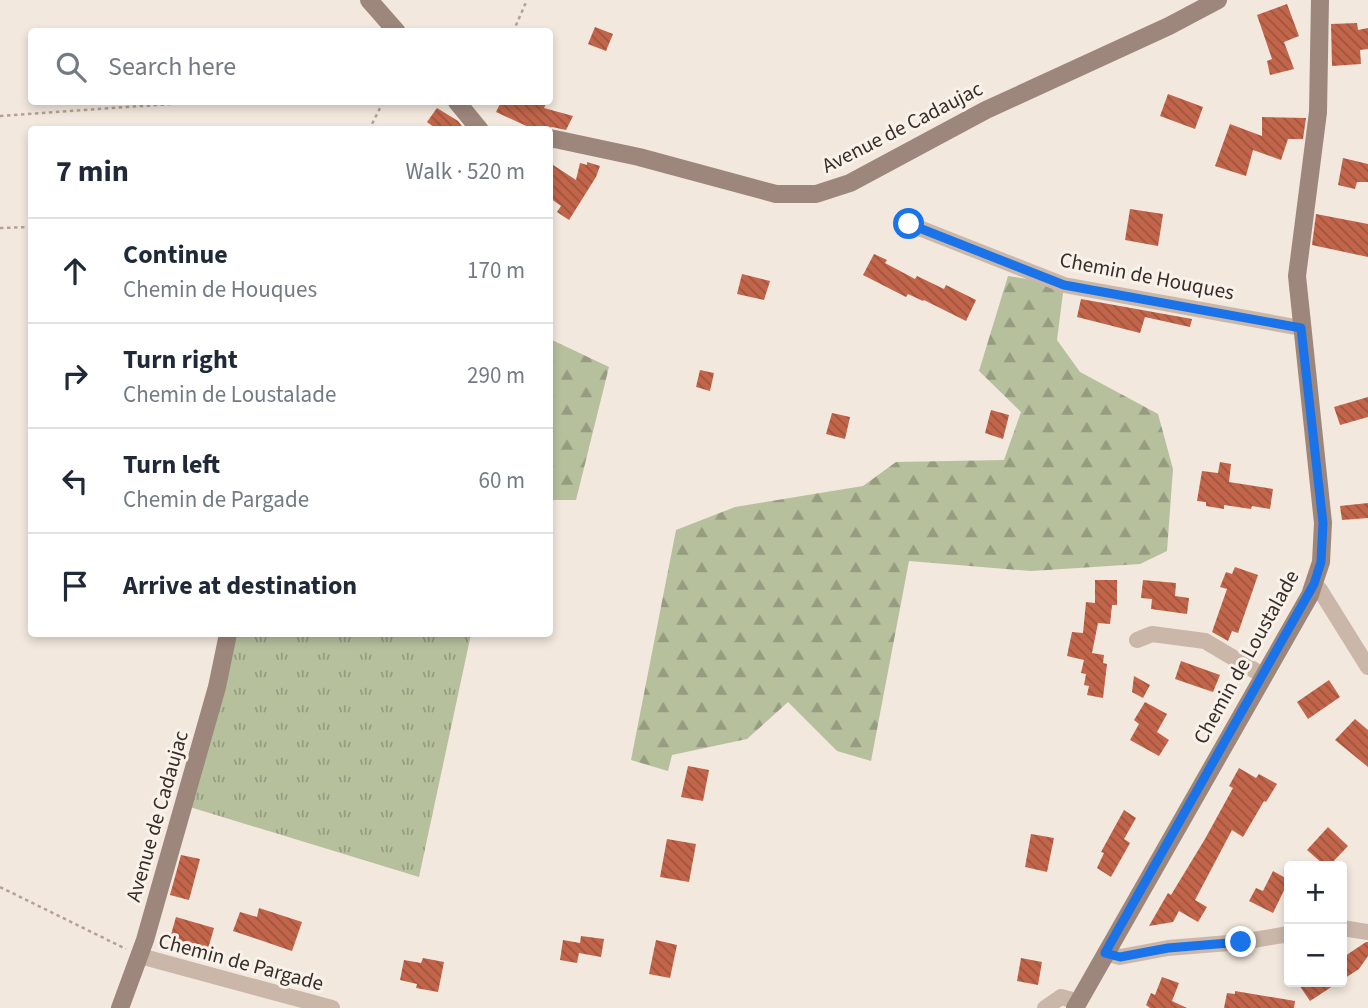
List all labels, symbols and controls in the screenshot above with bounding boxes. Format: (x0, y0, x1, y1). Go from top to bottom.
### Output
search box (28, 28, 553, 105)
icon: search (52, 48, 90, 86)
text: Search here (108, 48, 236, 85)
street label: Avenue de Cadaujac (816, 73, 988, 180)
text: 7 min (56, 150, 129, 193)
text: Walk · 520 m (406, 155, 525, 188)
route start (893, 208, 924, 239)
text: Continue (123, 236, 228, 273)
street label: Chemin de Houques (1057, 244, 1237, 308)
icon: ahead (56, 252, 94, 290)
text: 170 m (467, 254, 525, 287)
text: Chemin de Houques (123, 273, 317, 306)
text: Turn right (123, 341, 238, 378)
icon: right (56, 357, 94, 395)
text: 290 m (467, 359, 525, 392)
text: Chemin de Loustalade (123, 378, 336, 411)
text: Turn left (123, 446, 220, 483)
icon: left (56, 462, 94, 500)
text: 60 m (478, 464, 525, 497)
text: Chemin de Pargade (123, 483, 309, 516)
street label: Chemin de Loustalade (1186, 565, 1306, 749)
icon: arrive (56, 567, 94, 605)
text: Arrive at destination (123, 567, 357, 604)
street label: Avenue de Cadaujac (118, 726, 196, 905)
map controls (1284, 861, 1347, 987)
button: + (1284, 861, 1347, 924)
button: − (1284, 924, 1347, 987)
street label: Chemin de Pargade (155, 926, 327, 998)
route end (1225, 926, 1256, 957)

